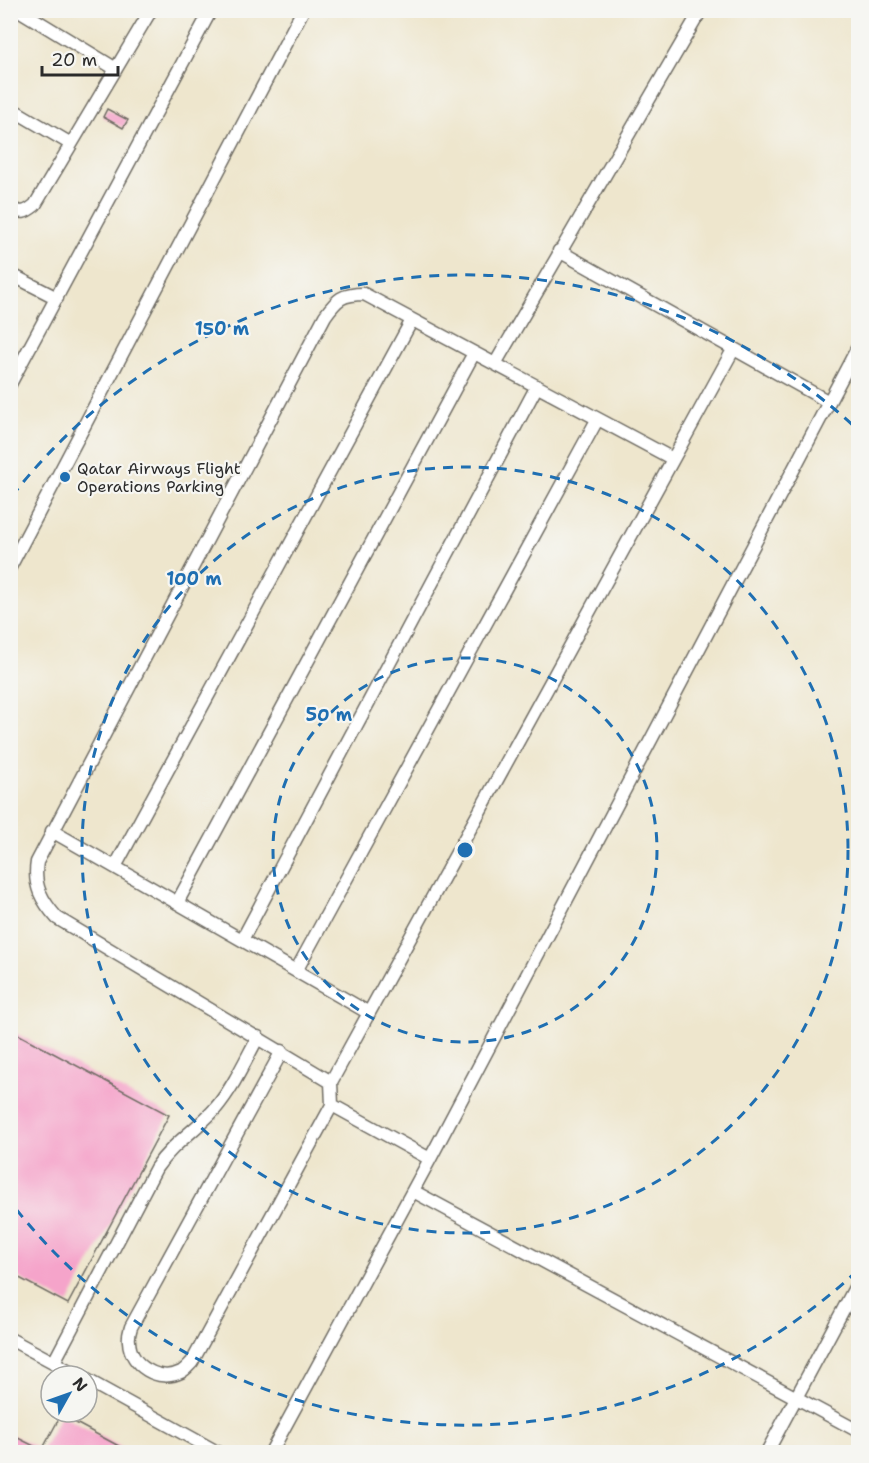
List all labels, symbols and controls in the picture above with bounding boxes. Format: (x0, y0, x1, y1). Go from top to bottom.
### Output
scale bar (42, 39, 118, 77)
text: 20 m (51, 48, 97, 72)
text: 150 m (195, 317, 250, 341)
place label: Qatar Airways Flight Operations Parking (77, 458, 241, 497)
marker: Qatar Airways Flight Operations Parking (58, 470, 72, 484)
text: 100 m (166, 567, 222, 591)
text: 50 m (306, 703, 353, 727)
centre of rings (455, 840, 475, 860)
north arrow (39, 1364, 99, 1424)
text: N (68, 1373, 92, 1396)

